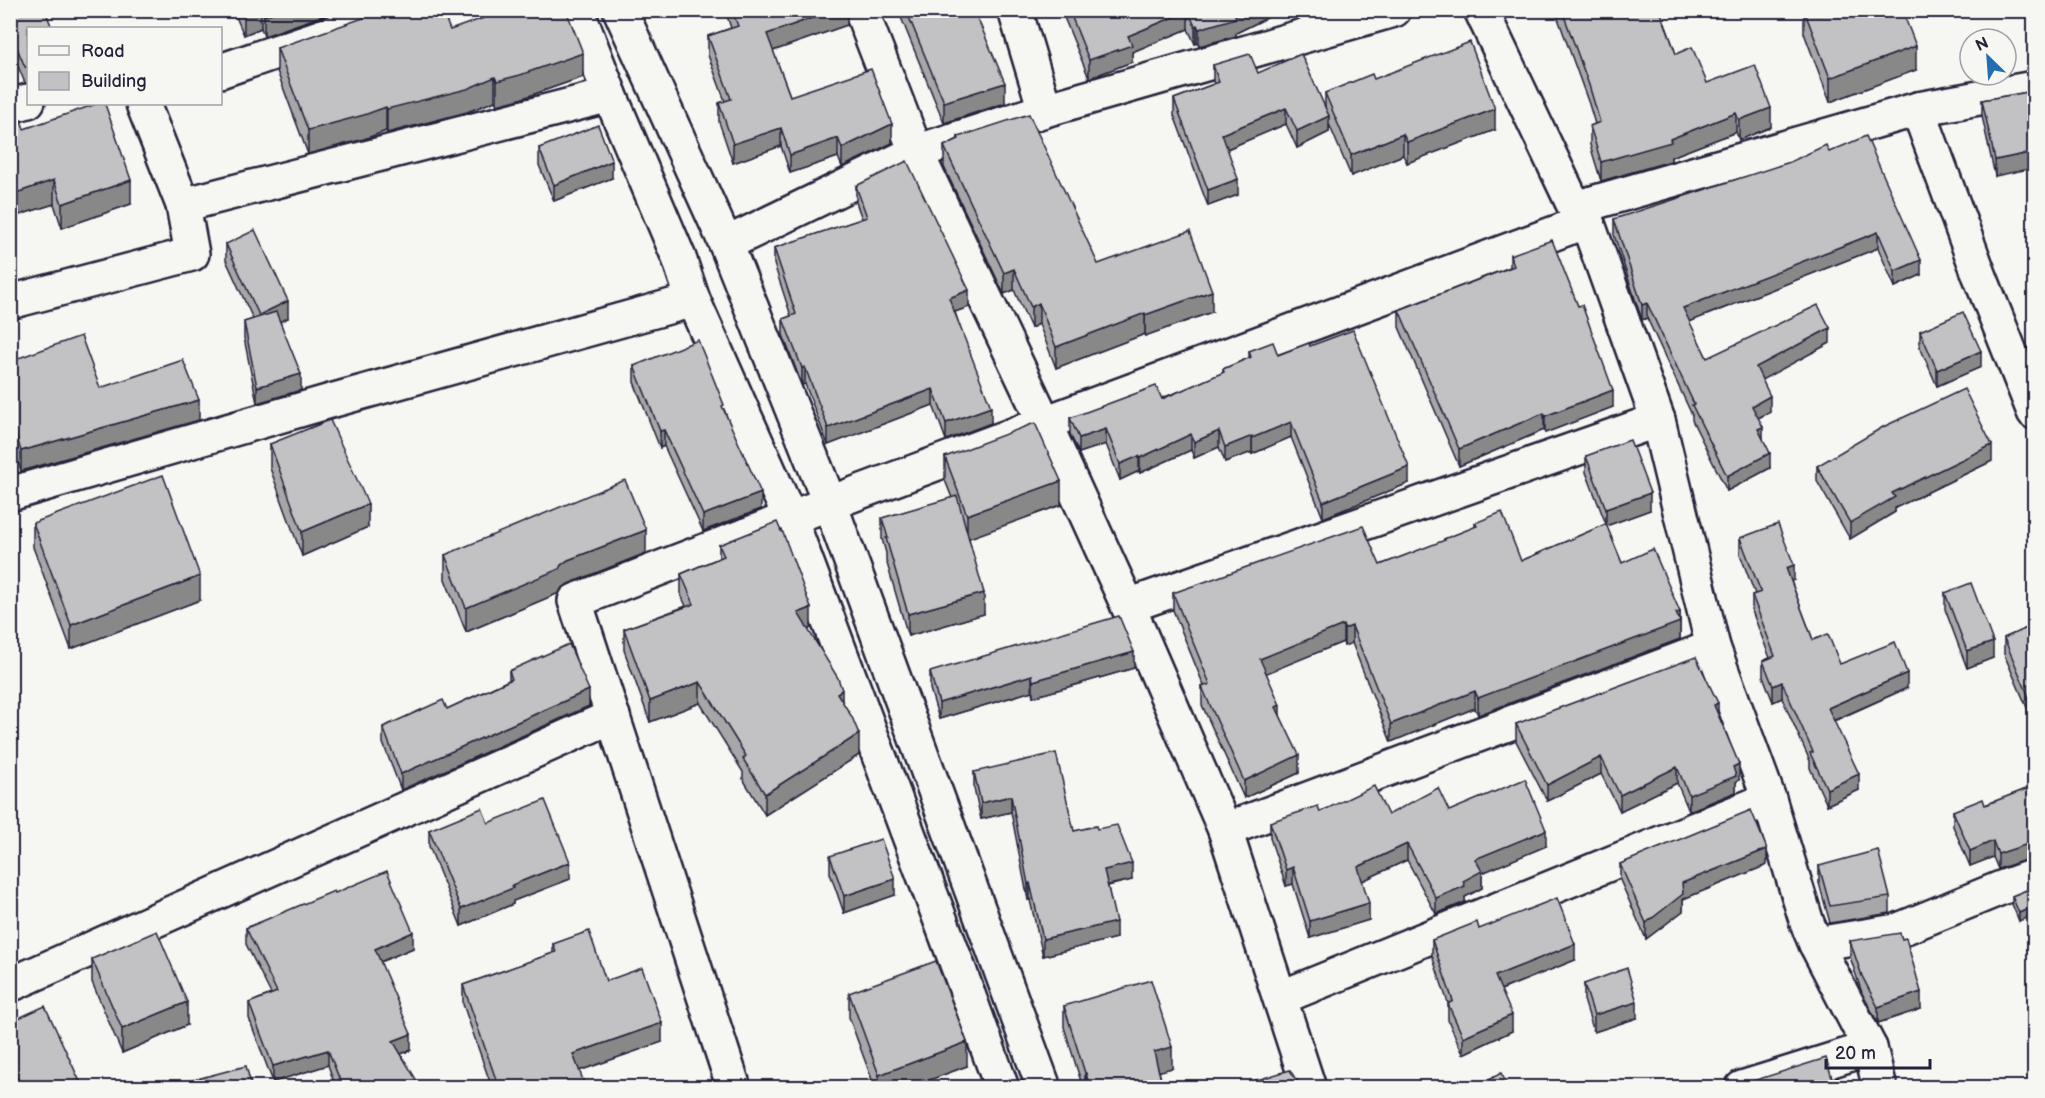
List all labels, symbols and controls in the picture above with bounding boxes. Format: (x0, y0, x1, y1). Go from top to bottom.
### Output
legend (27, 27, 222, 105)
north arrow (1958, 27, 2018, 87)
text: N (1973, 34, 1992, 56)
text: Road (81, 41, 125, 62)
text: Building (81, 71, 147, 92)
scale bar (1826, 1032, 1930, 1070)
text: 20 m (1835, 1043, 1876, 1064)

